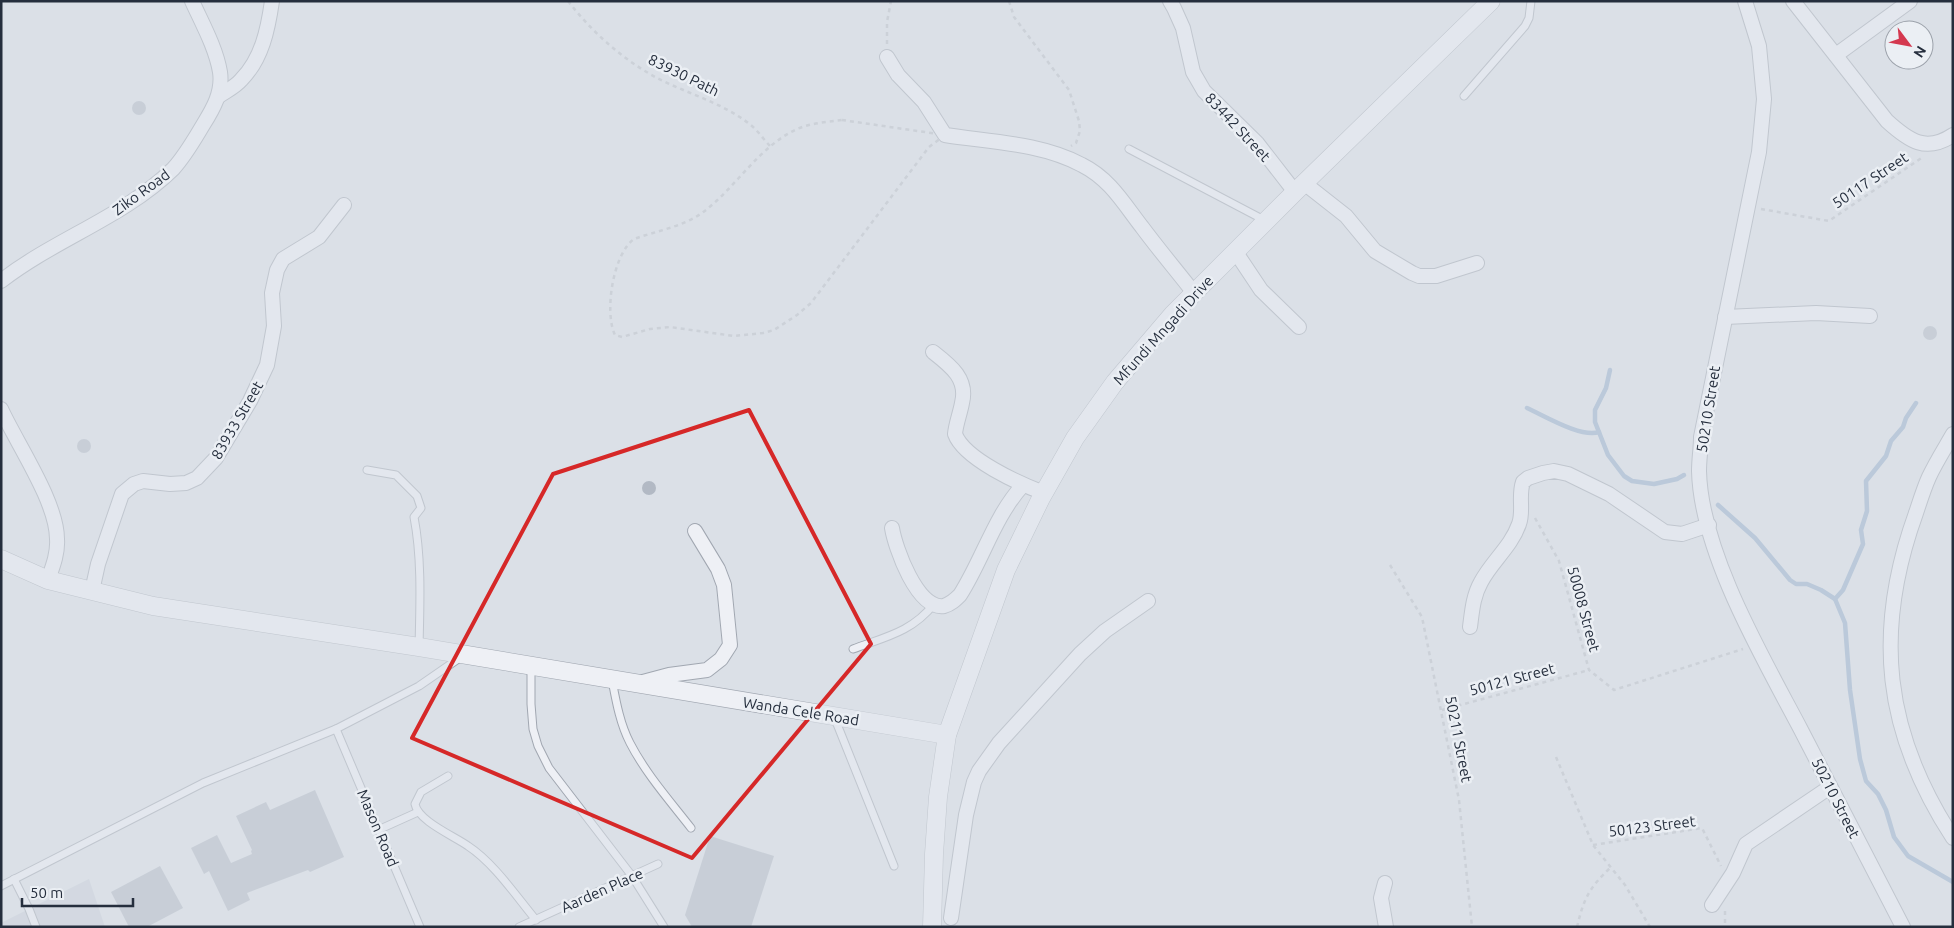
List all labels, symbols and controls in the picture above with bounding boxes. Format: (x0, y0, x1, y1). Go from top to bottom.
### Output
north arrow (1884, 20, 1934, 70)
text: N (1910, 43, 1930, 61)
street label: 83930 Path (646, 51, 722, 99)
street label: 83442 Street (1202, 89, 1274, 165)
street label: 50117 Street (1829, 148, 1911, 212)
street label: Ziko Road (109, 166, 173, 218)
street label: Mfundi Mngadi Drive (1110, 272, 1216, 388)
street label: 50210 Street (1693, 364, 1723, 454)
street label: 83933 Street (208, 378, 266, 462)
street label: 50008 Street (1564, 564, 1604, 654)
street label: 50121 Street (1467, 659, 1557, 699)
street label: Wanda Cele Road (742, 693, 860, 729)
street label: 50211 Street (1442, 694, 1476, 784)
street label: 50210 Street (1809, 755, 1864, 841)
street label: Mason Road (354, 787, 402, 869)
street label: 50123 Street (1607, 812, 1697, 840)
street label: Aarden Place (558, 864, 646, 916)
scale bar (22, 876, 134, 908)
text: 50 m (30, 884, 63, 901)

